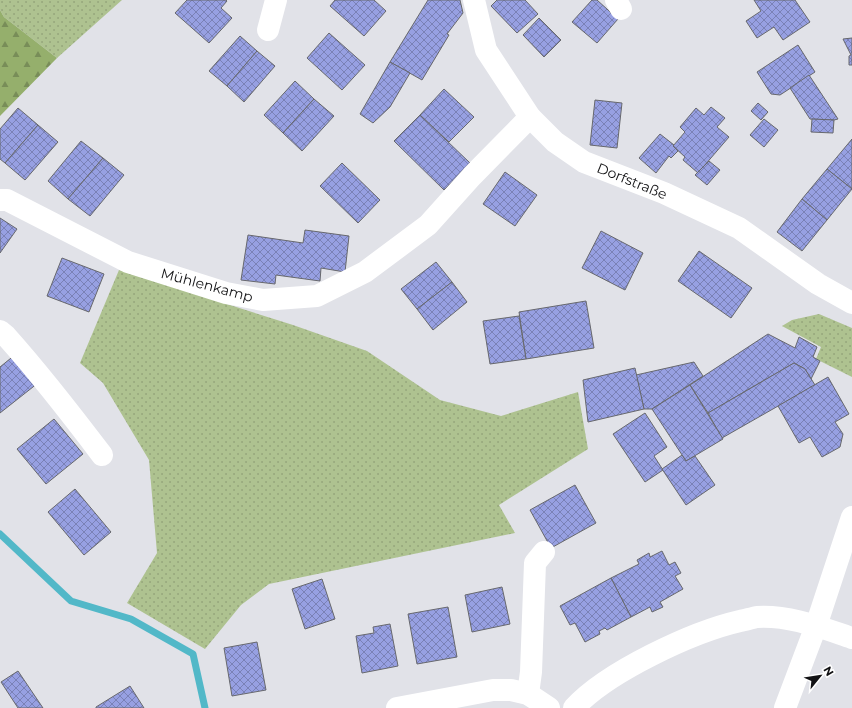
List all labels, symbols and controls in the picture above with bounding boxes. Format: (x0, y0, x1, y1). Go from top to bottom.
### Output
street label: Dorfstraße (594, 159, 670, 203)
street label: Mühlenkamp (159, 264, 255, 306)
north arrow (800, 656, 840, 696)
text: N (820, 664, 837, 678)

